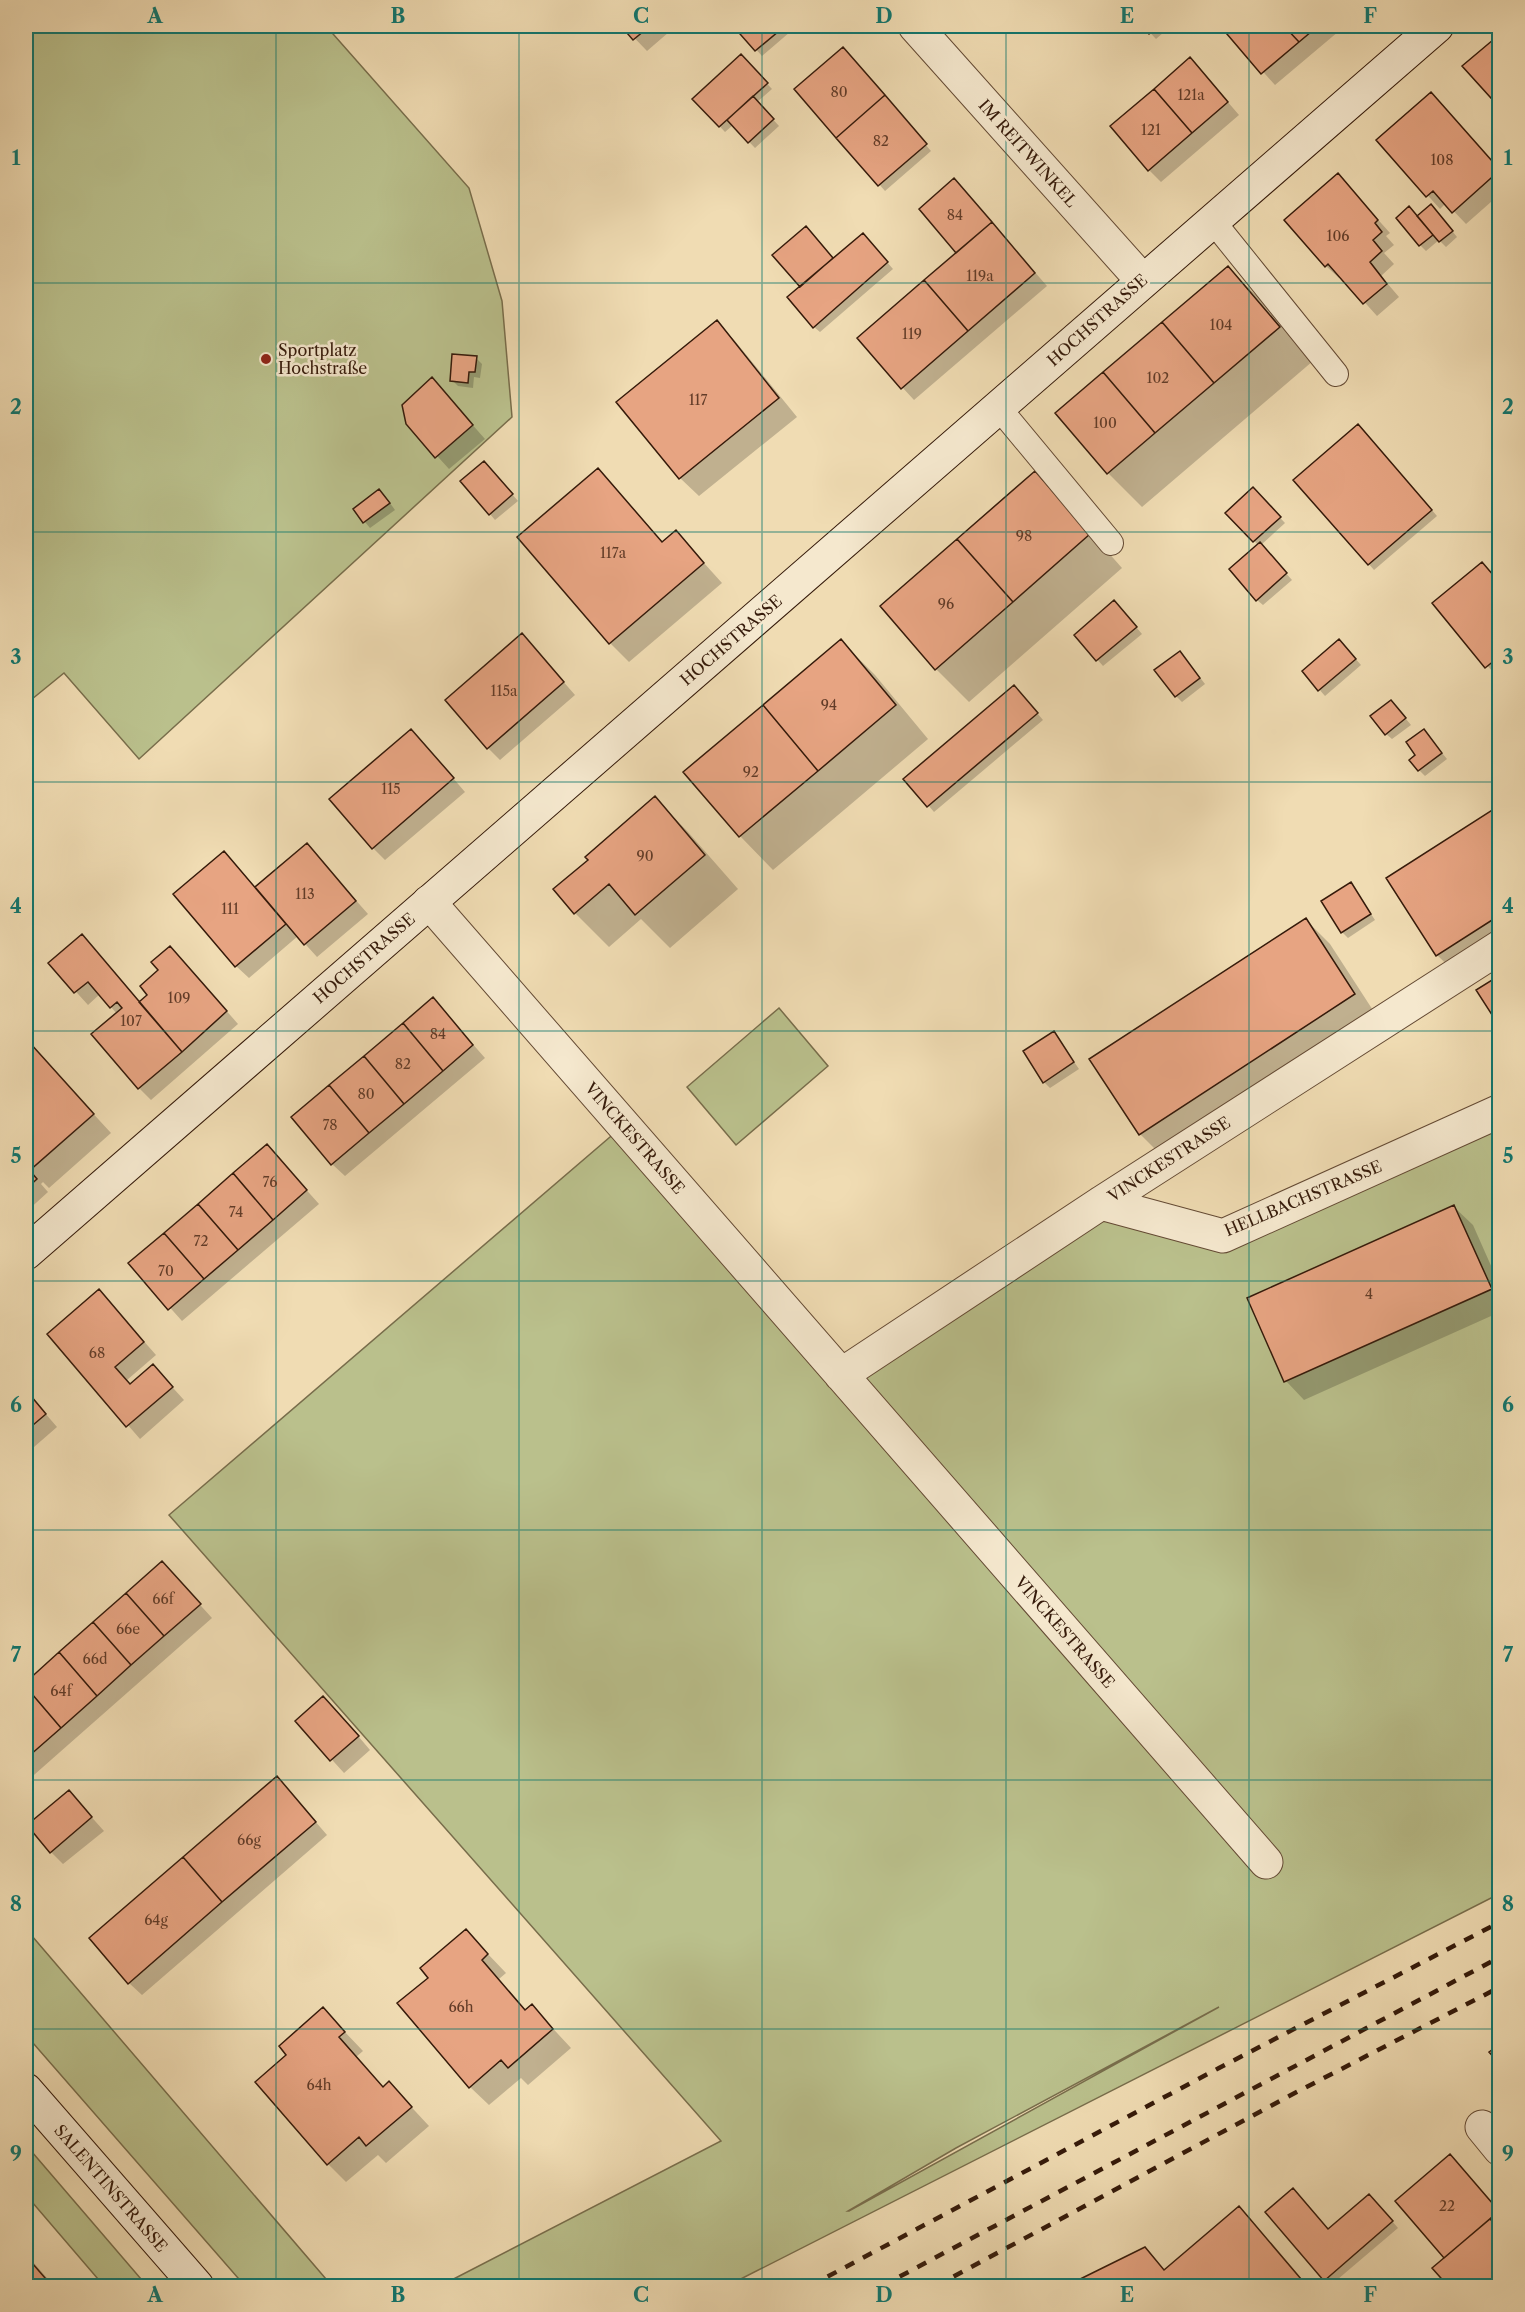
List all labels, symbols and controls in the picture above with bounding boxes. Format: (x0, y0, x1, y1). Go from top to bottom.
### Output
text: A (146, 4, 163, 28)
text: B (391, 4, 406, 28)
text: C (633, 4, 649, 28)
text: D (875, 4, 893, 28)
text: E (1120, 4, 1134, 28)
text: F (1363, 4, 1377, 28)
house number: 80 (830, 83, 848, 101)
house number: 121a (1177, 86, 1205, 104)
street label: IM REITWINKEL (974, 95, 1082, 211)
house number: 121 (1141, 121, 1161, 139)
house number: 82 (873, 132, 889, 150)
text: 1 (12, 146, 21, 170)
text: 1 (1504, 146, 1513, 170)
house number: 108 (1430, 151, 1454, 169)
house number: 84 (947, 206, 963, 224)
house number: 106 (1327, 227, 1349, 245)
house number: 119a (966, 267, 994, 285)
street label: HOCHSTRASSE (1043, 270, 1151, 370)
house number: 104 (1210, 316, 1232, 334)
house number: 119 (902, 325, 922, 343)
place label: Sportplatz Hochstraße (278, 340, 367, 378)
marker: Sportplatz Hochstraße (259, 352, 273, 366)
house number: 102 (1147, 369, 1169, 387)
house number: 117 (689, 391, 707, 409)
text: 2 (10, 395, 22, 419)
text: 2 (1502, 395, 1514, 419)
house number: 100 (1093, 414, 1117, 432)
house number: 98 (1016, 527, 1032, 545)
house number: 117a (600, 544, 627, 562)
street label: HOCHSTRASSE (676, 590, 786, 690)
house number: 96 (938, 595, 954, 613)
text: 3 (10, 645, 22, 669)
text: 3 (1502, 645, 1514, 669)
house number: 115a (491, 682, 518, 700)
house number: 94 (821, 696, 837, 714)
house number: 92 (743, 763, 759, 781)
house number: 115 (381, 780, 401, 798)
house number: 90 (636, 847, 654, 865)
house number: 113 (295, 885, 315, 903)
text: 4 (10, 894, 22, 918)
text: 4 (1502, 894, 1514, 918)
house number: 111 (221, 900, 239, 918)
street label: HOCHSTRASSE (309, 908, 419, 1008)
house number: 109 (168, 989, 190, 1007)
house number: 107 (120, 1012, 142, 1030)
house number: 84 (430, 1025, 446, 1043)
house number: 82 (395, 1055, 411, 1073)
street label: VINCKESTRASSE (580, 1077, 689, 1198)
house number: 80 (357, 1085, 375, 1103)
street label: VINCKESTRASSE (1103, 1112, 1234, 1207)
house number: 78 (322, 1116, 338, 1134)
text: 5 (10, 1144, 22, 1168)
text: 5 (1502, 1144, 1514, 1168)
street label: HELLBACHSTRASSE (1221, 1156, 1385, 1240)
house number: 76 (263, 1173, 277, 1191)
house number: 74 (229, 1203, 243, 1221)
house number: 72 (194, 1232, 208, 1250)
house number: 70 (158, 1262, 174, 1280)
house number: 4 (1365, 1285, 1373, 1303)
house number: 68 (89, 1344, 105, 1362)
text: 6 (10, 1393, 22, 1417)
text: 6 (1502, 1393, 1514, 1417)
street label: VINCKESTRASSE (1010, 1571, 1119, 1692)
house number: 66f (152, 1590, 176, 1608)
house number: 66e (116, 1620, 140, 1638)
text: 7 (11, 1643, 22, 1667)
text: 7 (1503, 1643, 1514, 1667)
house number: 66d (83, 1650, 108, 1668)
house number: 64f (50, 1682, 74, 1700)
house number: 66g (237, 1831, 262, 1849)
text: 8 (10, 1892, 22, 1916)
text: 8 (1502, 1892, 1514, 1916)
house number: 64g (144, 1911, 168, 1929)
house number: 66h (448, 1998, 474, 2016)
house number: 64h (306, 2076, 332, 2094)
street label: SALENTINSTRASSE (50, 2120, 172, 2256)
text: 9 (10, 2142, 22, 2166)
text: 9 (1502, 2142, 1514, 2166)
house number: 22 (1439, 2197, 1455, 2215)
text: A (146, 2283, 163, 2307)
text: B (391, 2283, 406, 2307)
text: C (633, 2283, 649, 2307)
text: D (875, 2283, 893, 2307)
text: E (1120, 2283, 1134, 2307)
text: F (1363, 2283, 1377, 2307)

